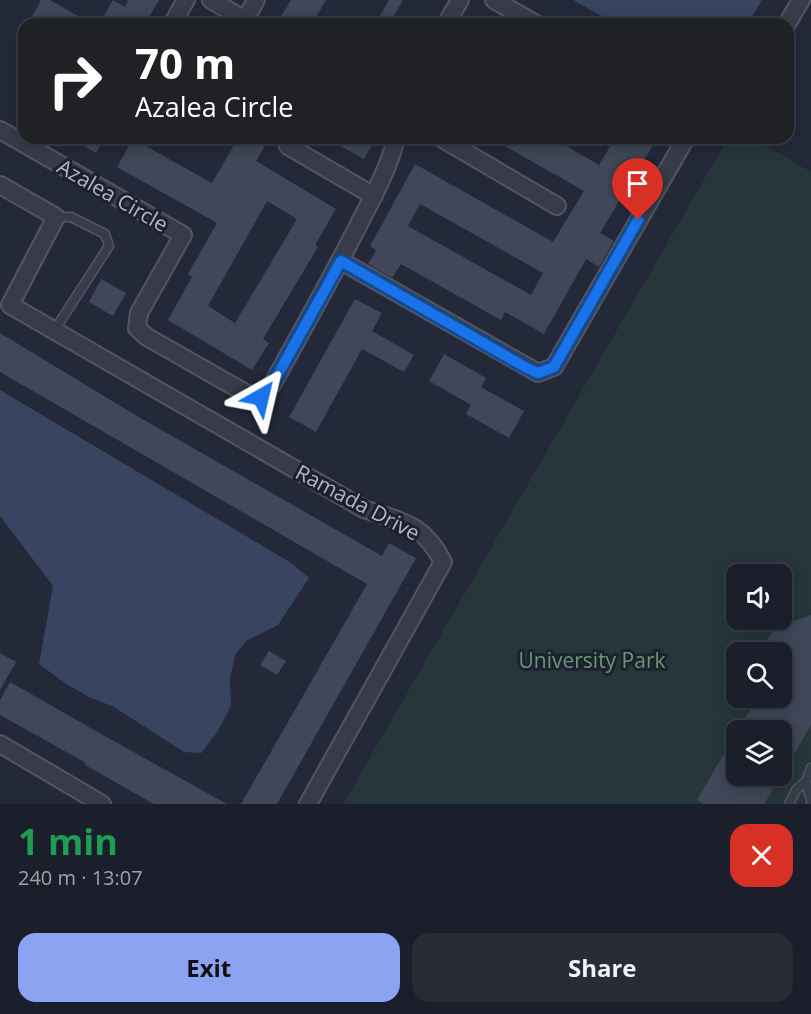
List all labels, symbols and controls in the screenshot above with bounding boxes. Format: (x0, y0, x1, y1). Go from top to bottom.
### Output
text: 70 m (135, 34, 235, 91)
icon: right (36, 42, 114, 120)
text: Azalea Circle (135, 88, 294, 125)
street label: Azalea Circle (53, 152, 173, 238)
pin (612, 158, 663, 220)
icon: arrive (621, 167, 654, 200)
position arrow (229, 365, 293, 429)
street label: Ramada Drive (291, 457, 425, 547)
map controls (726, 564, 792, 786)
button: sound (726, 564, 792, 630)
button: search (726, 642, 792, 708)
park label: University Park (518, 646, 666, 674)
button: layers (726, 720, 792, 786)
text: 1 min (18, 817, 118, 866)
button: close (730, 824, 793, 887)
text: 240 m · 13:07 (18, 864, 143, 891)
button: Exit (18, 933, 400, 1002)
button: Share (412, 933, 793, 1002)

